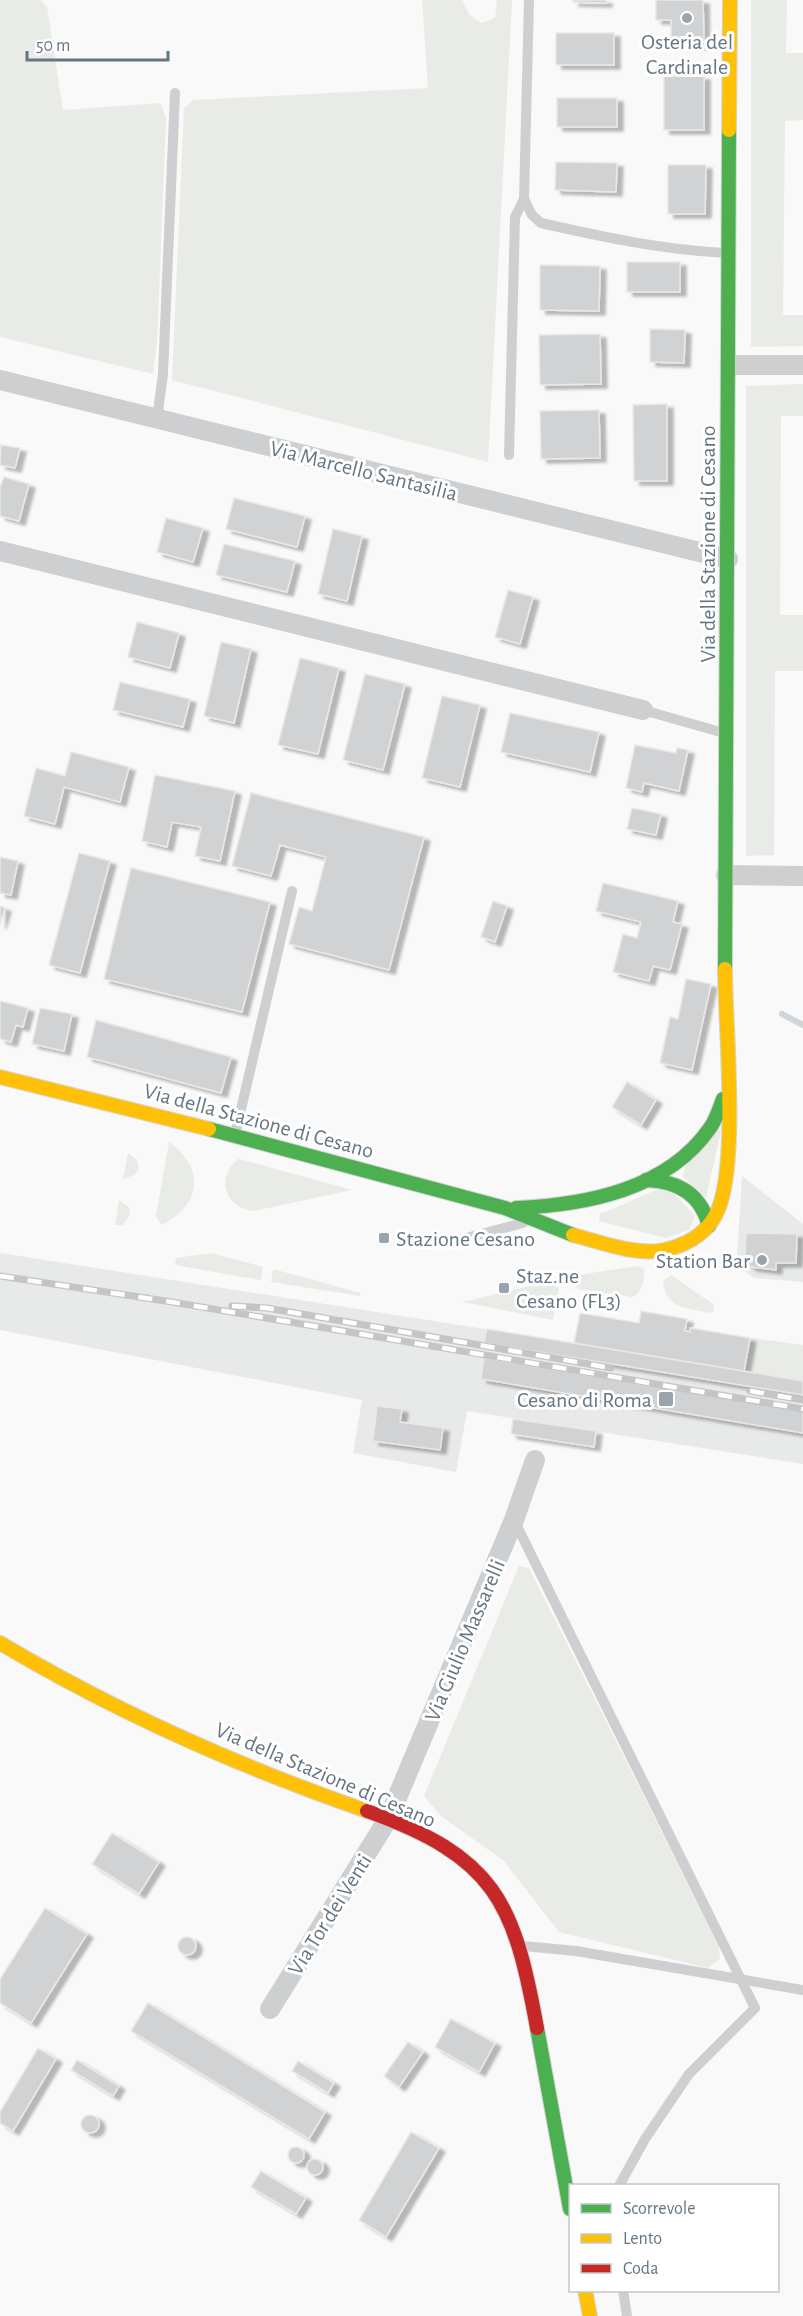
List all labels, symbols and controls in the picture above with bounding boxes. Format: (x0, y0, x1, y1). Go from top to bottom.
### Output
marker: Osteria del Cardinale (680, 11, 694, 25)
scale bar (27, 24, 168, 62)
place label: Osteria del Cardinale (641, 31, 733, 78)
text: 50 m (36, 37, 70, 55)
street label: Via della Stazione di Cesano (697, 425, 719, 663)
street label: Via Marcello Santasilia (268, 437, 460, 505)
street label: Via della Stazione di Cesano (141, 1080, 376, 1162)
place label: Stazione Cesano (396, 1228, 535, 1250)
marker: Stazione Cesano (377, 1231, 391, 1245)
place label: Station Bar (656, 1250, 750, 1272)
marker: Station Bar (755, 1253, 769, 1267)
place label: Staz.ne Cesano (FL3) (516, 1265, 622, 1312)
marker: Staz.ne Cesano (FL3) (497, 1281, 511, 1295)
place label: Cesano di Roma (517, 1389, 652, 1411)
marker: Cesano di Roma (657, 1390, 675, 1408)
street label: Via Giulio Massarelli (421, 1556, 509, 1724)
street label: Via della Stazione di Cesano (212, 1718, 439, 1831)
street label: Via Tor dei Venti (284, 1850, 376, 1979)
legend (569, 2184, 779, 2292)
text: Scorrevole (623, 2200, 696, 2218)
text: Lento (623, 2230, 662, 2248)
text: Coda (623, 2260, 658, 2278)

